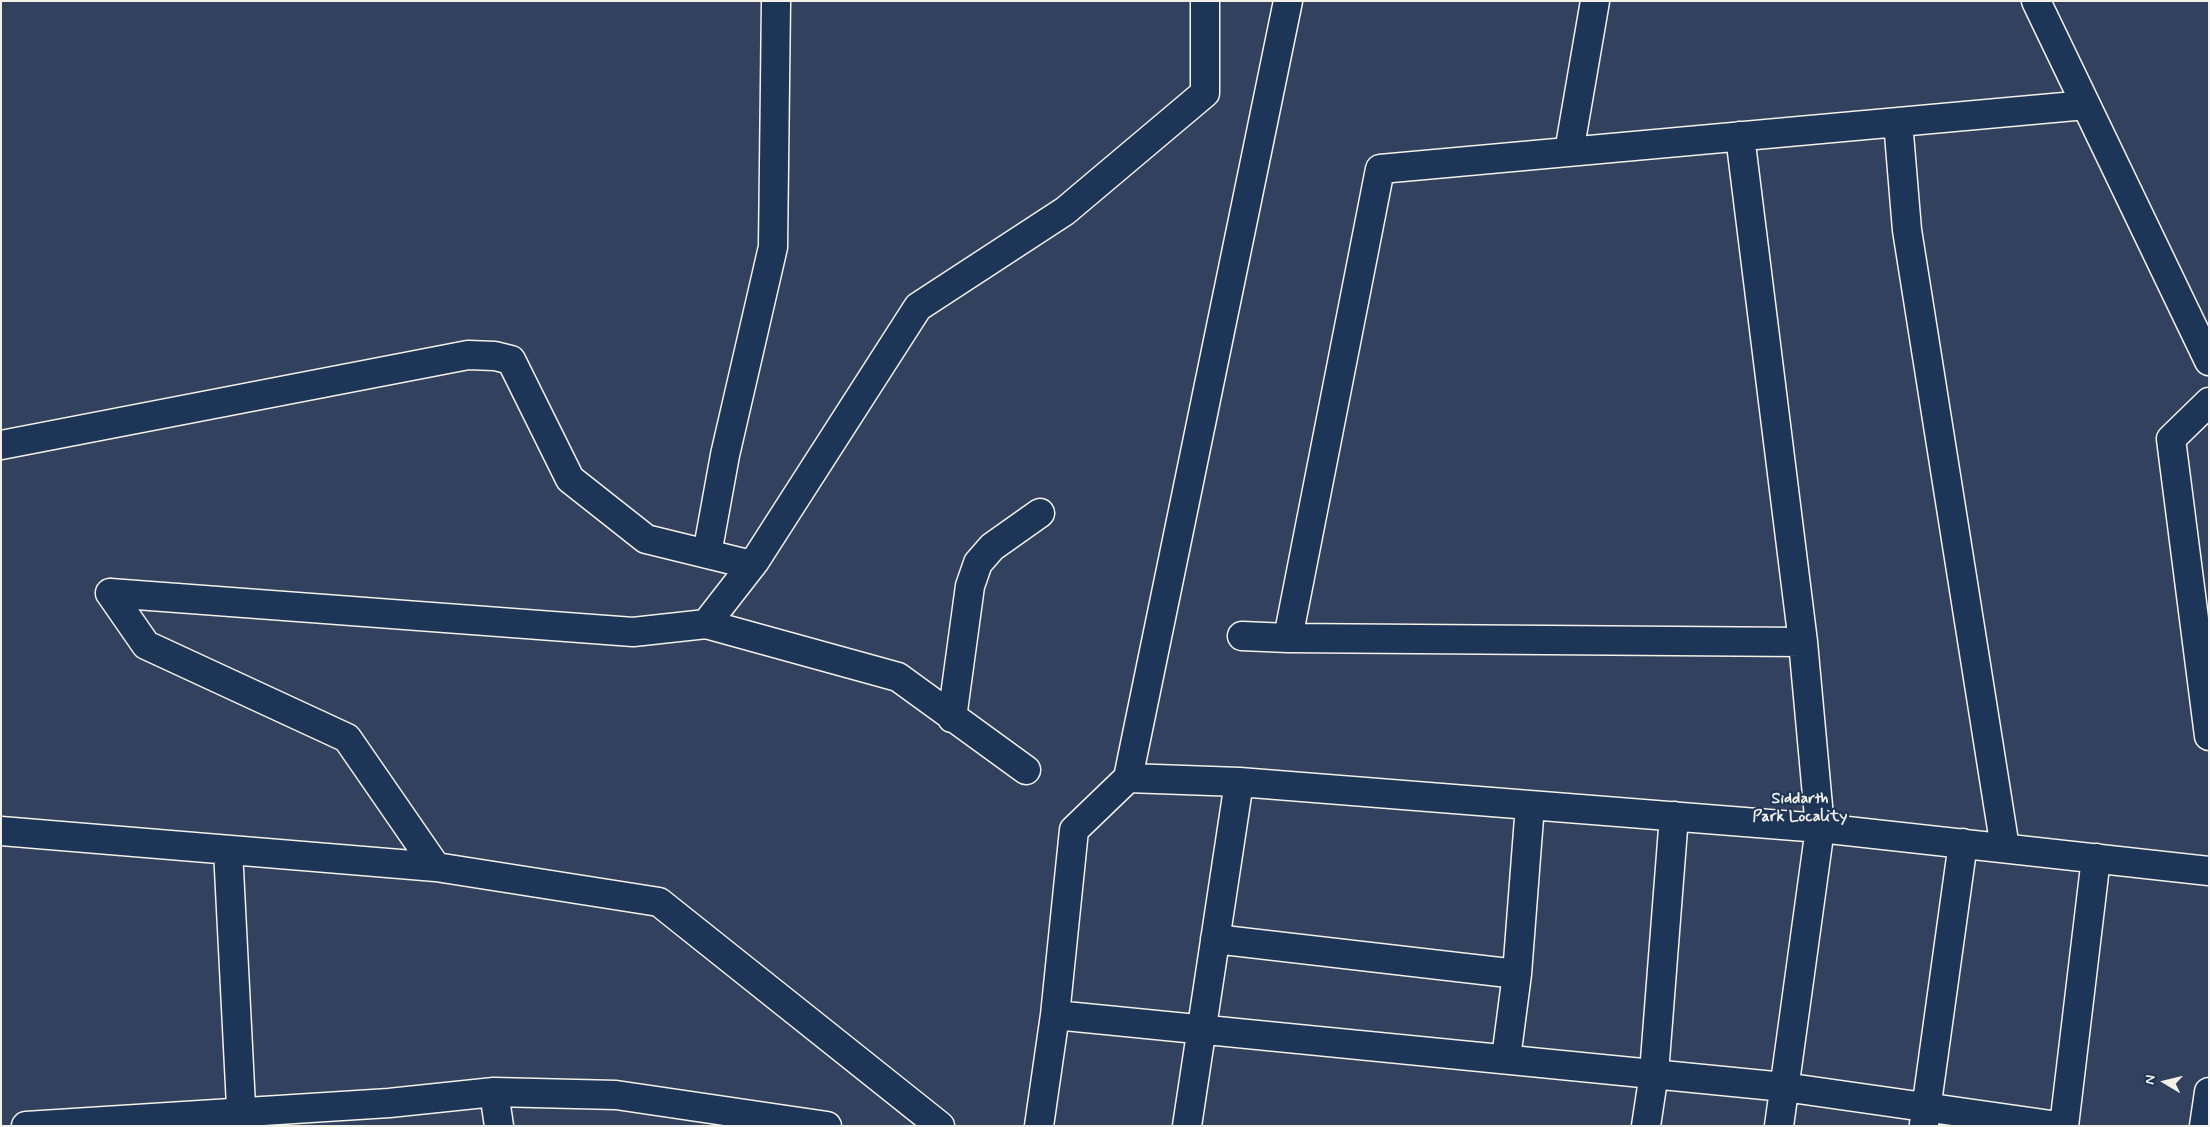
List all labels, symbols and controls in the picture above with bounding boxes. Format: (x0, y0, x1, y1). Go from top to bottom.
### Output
district label: Siddarth Park Locality (1753, 790, 1847, 828)
north arrow (2140, 1057, 2190, 1107)
text: N (2141, 1074, 2160, 1086)

